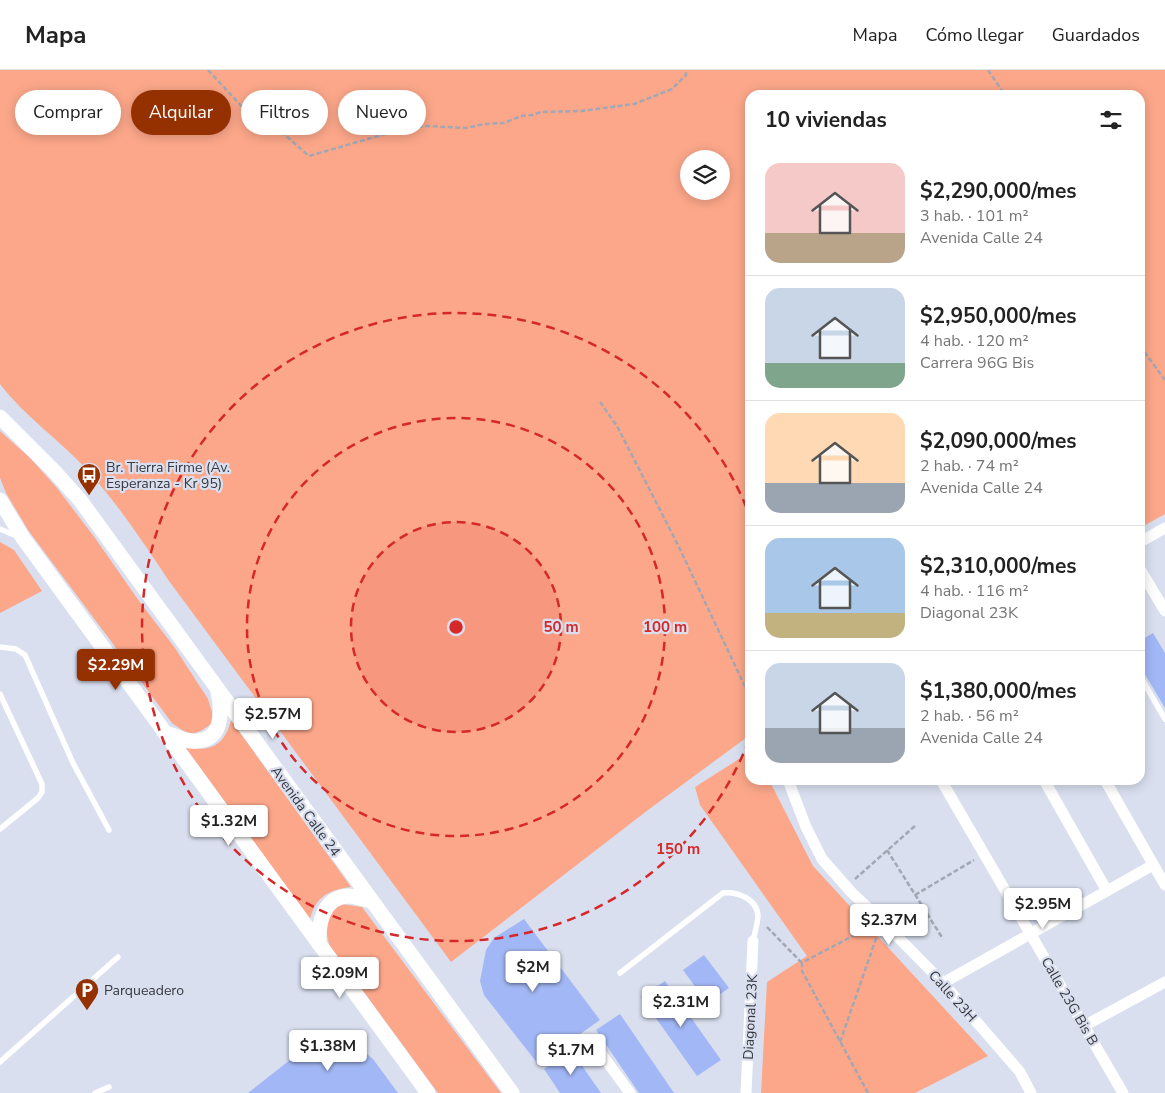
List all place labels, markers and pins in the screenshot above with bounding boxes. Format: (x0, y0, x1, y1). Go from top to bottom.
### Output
place label: Br. Tierra Firme (Av. Esperanza - Kr 95) (106, 458, 230, 493)
bus stop icon: Br. Tierra Firme (Av. Esperanza - Kr 95) (76, 462, 102, 496)
centre of rings (447, 618, 465, 636)
pin: $2.29M (75, 648, 157, 691)
pin: $2.57M (232, 698, 314, 740)
pin: $1.32M (188, 804, 270, 847)
pin: $2.95M (1002, 888, 1084, 930)
pin: $2.37M (848, 904, 930, 946)
pin: $2M (509, 950, 557, 993)
pin: $2.09M (299, 956, 381, 999)
parking icon: Parqueadero (74, 977, 100, 1011)
place label: Parqueadero (104, 981, 184, 1000)
pin: $2.31M (640, 986, 722, 1028)
pin: $1.38M (287, 1030, 369, 1072)
pin: $1.7M (536, 1034, 606, 1076)

